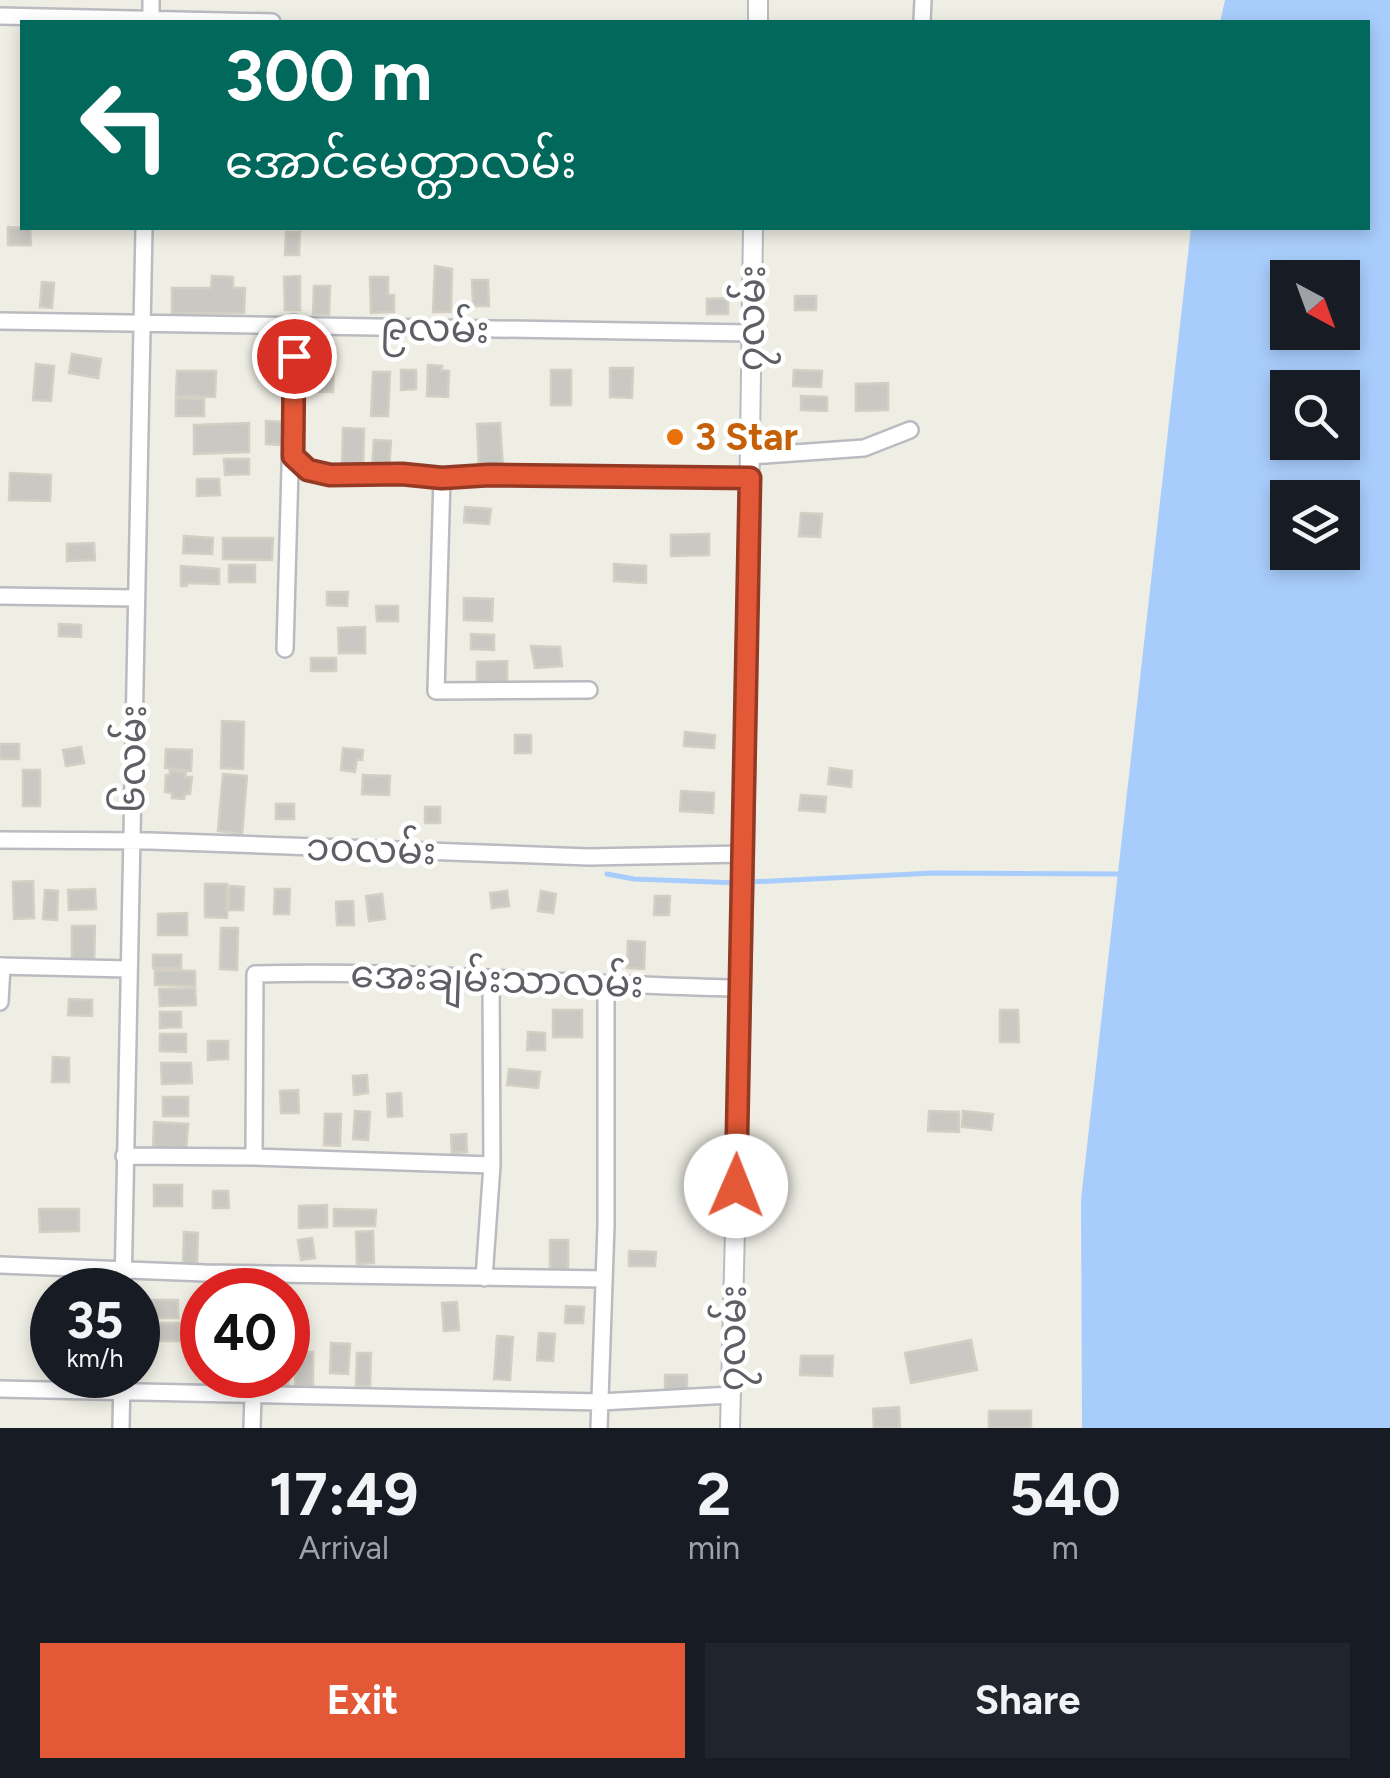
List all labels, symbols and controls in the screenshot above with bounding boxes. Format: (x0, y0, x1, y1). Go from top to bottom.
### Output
text: 300 m (225, 33, 432, 118)
icon: left (60, 60, 190, 190)
text: အောင်မေတ္တာလမ်း (225, 135, 577, 189)
north arrow (1270, 260, 1360, 350)
map controls (1270, 260, 1360, 570)
street label: ၇လမ်း (724, 264, 783, 372)
street label: ၉လမ်း (379, 300, 490, 361)
pin (252, 314, 337, 399)
icon: arrive (267, 329, 322, 384)
button: search (1270, 370, 1360, 460)
place label: 3 Star (695, 414, 798, 460)
marker: 3 Star (664, 426, 686, 448)
button: layers (1270, 480, 1360, 570)
street label: ၆လမ်း (105, 704, 156, 814)
street label: ၁၀လမ်း (305, 821, 437, 874)
street label: အေးချမ်းသာလမ်း (349, 948, 644, 1015)
position arrow (684, 1134, 788, 1238)
speed limit sign: 40 (180, 1268, 310, 1398)
street label: ၇လမ်း (705, 1284, 764, 1392)
text: 35 (67, 1290, 123, 1351)
text: km/h (66, 1343, 124, 1373)
text: 17:49 (269, 1458, 419, 1530)
text: 2 (697, 1458, 731, 1530)
text: 540 (1009, 1458, 1121, 1530)
text: Arrival (299, 1529, 389, 1567)
text: min (688, 1529, 740, 1567)
text: m (1051, 1529, 1079, 1567)
button: Exit (40, 1643, 685, 1758)
button: Share (705, 1643, 1350, 1758)

